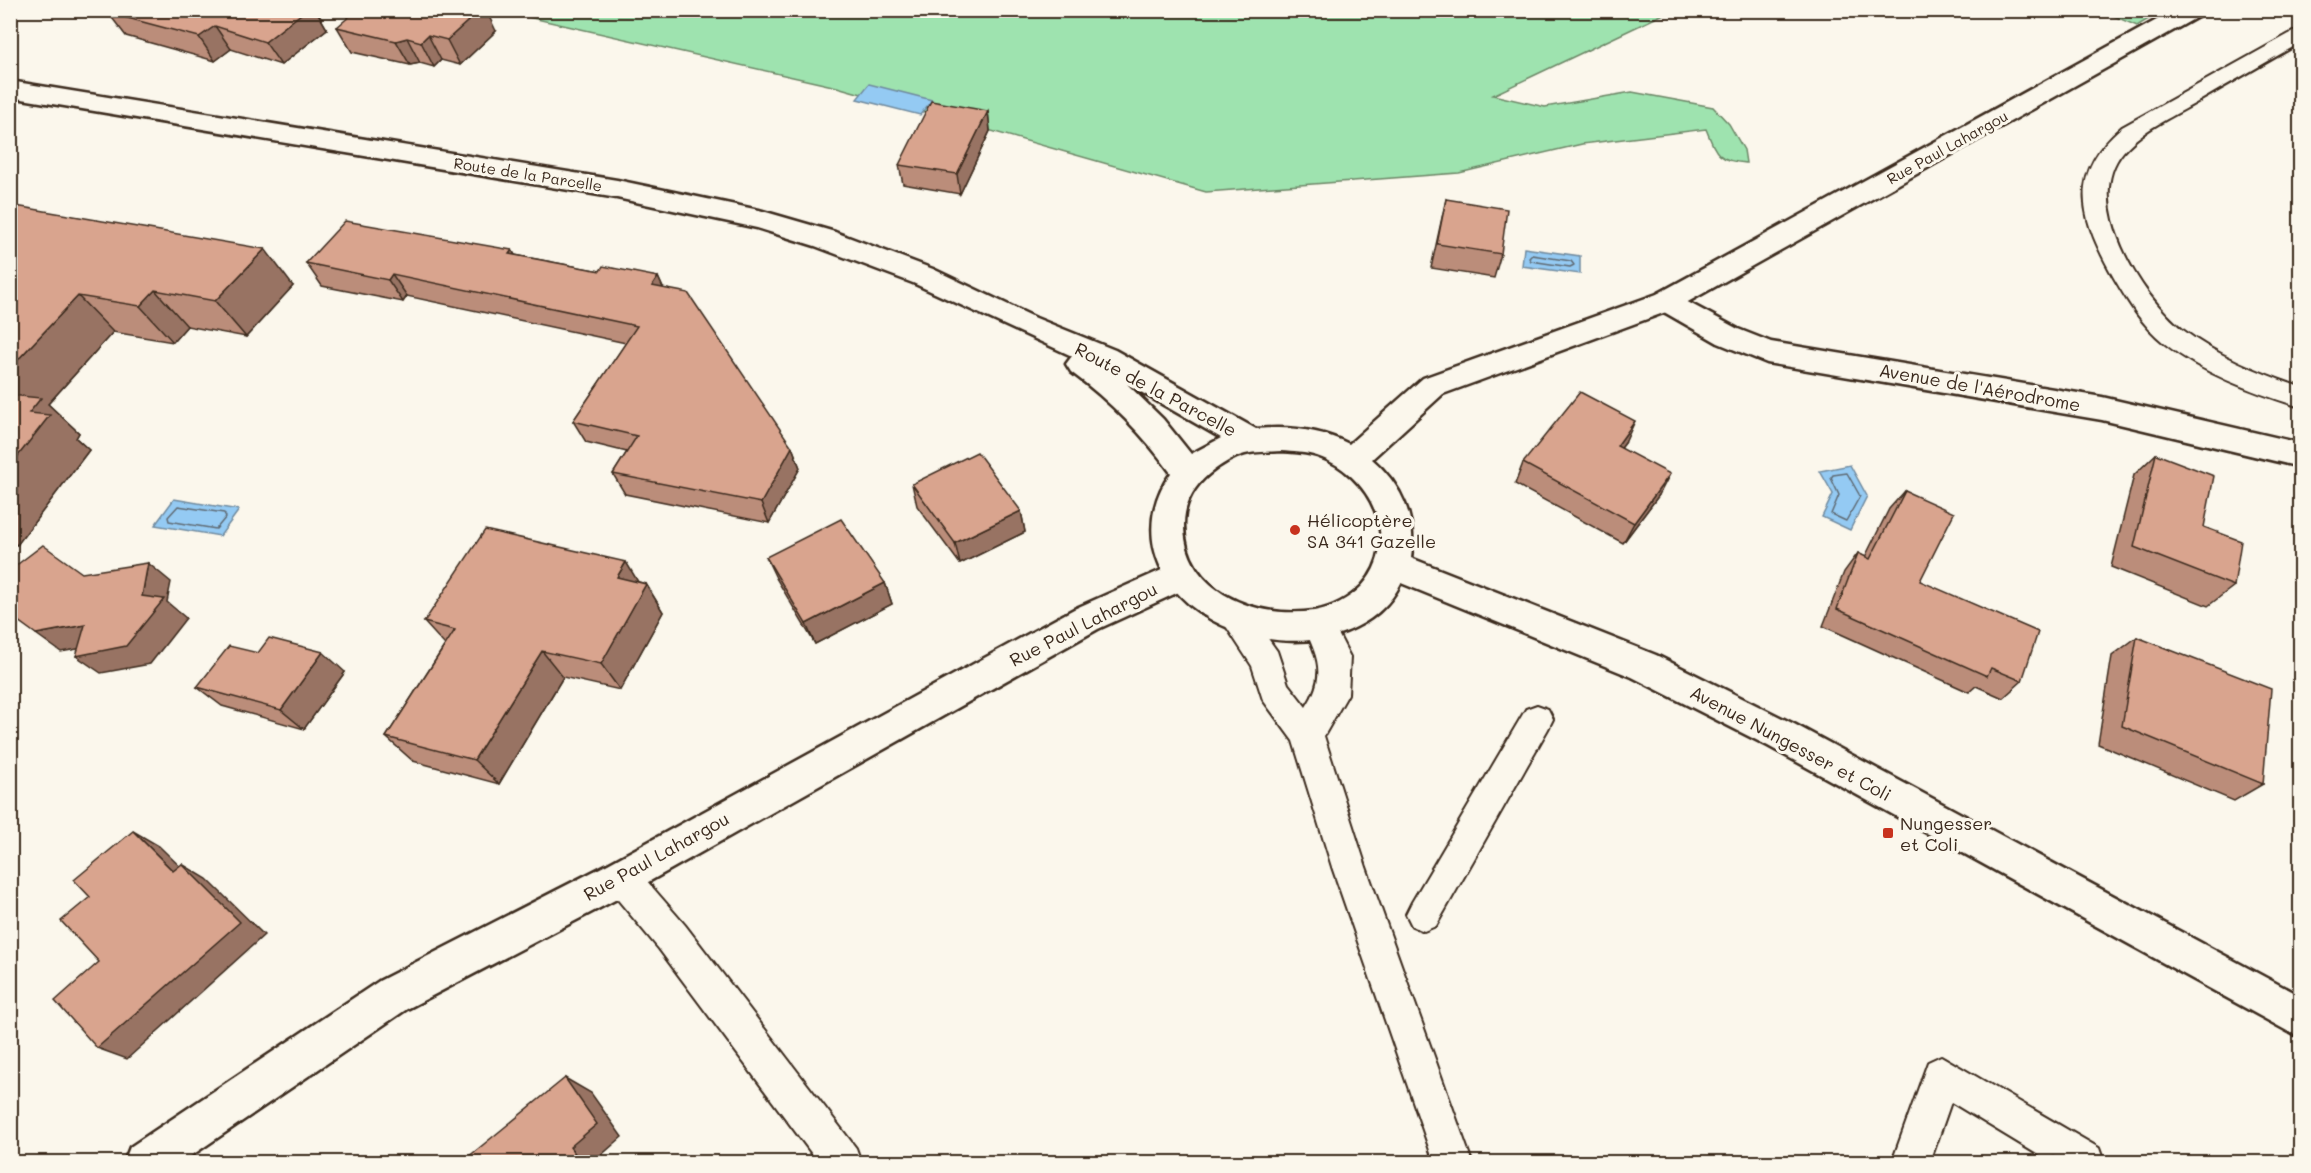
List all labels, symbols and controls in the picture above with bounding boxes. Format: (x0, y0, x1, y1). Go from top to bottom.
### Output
street label: Rue Paul Lahargou (1883, 105, 2011, 189)
street label: Route de la Parcelle (452, 152, 604, 196)
street label: Route de la Parcelle (1071, 336, 1241, 442)
street label: Avenue de l'Aérodrome (1877, 357, 2083, 417)
place label: Hélicoptère SA 341 Gazelle (1307, 508, 1436, 553)
marker: Hélicoptère SA 341 Gazelle (1288, 523, 1302, 537)
street label: Rue Paul Lahargou (1005, 576, 1161, 672)
street label: Avenue Nungesser et Coli (1686, 680, 1896, 806)
street label: Rue Paul Lahargou (579, 806, 733, 906)
place label: Nungesser et Coli (1900, 811, 1992, 856)
marker: Nungesser et Coli (1881, 826, 1895, 840)

